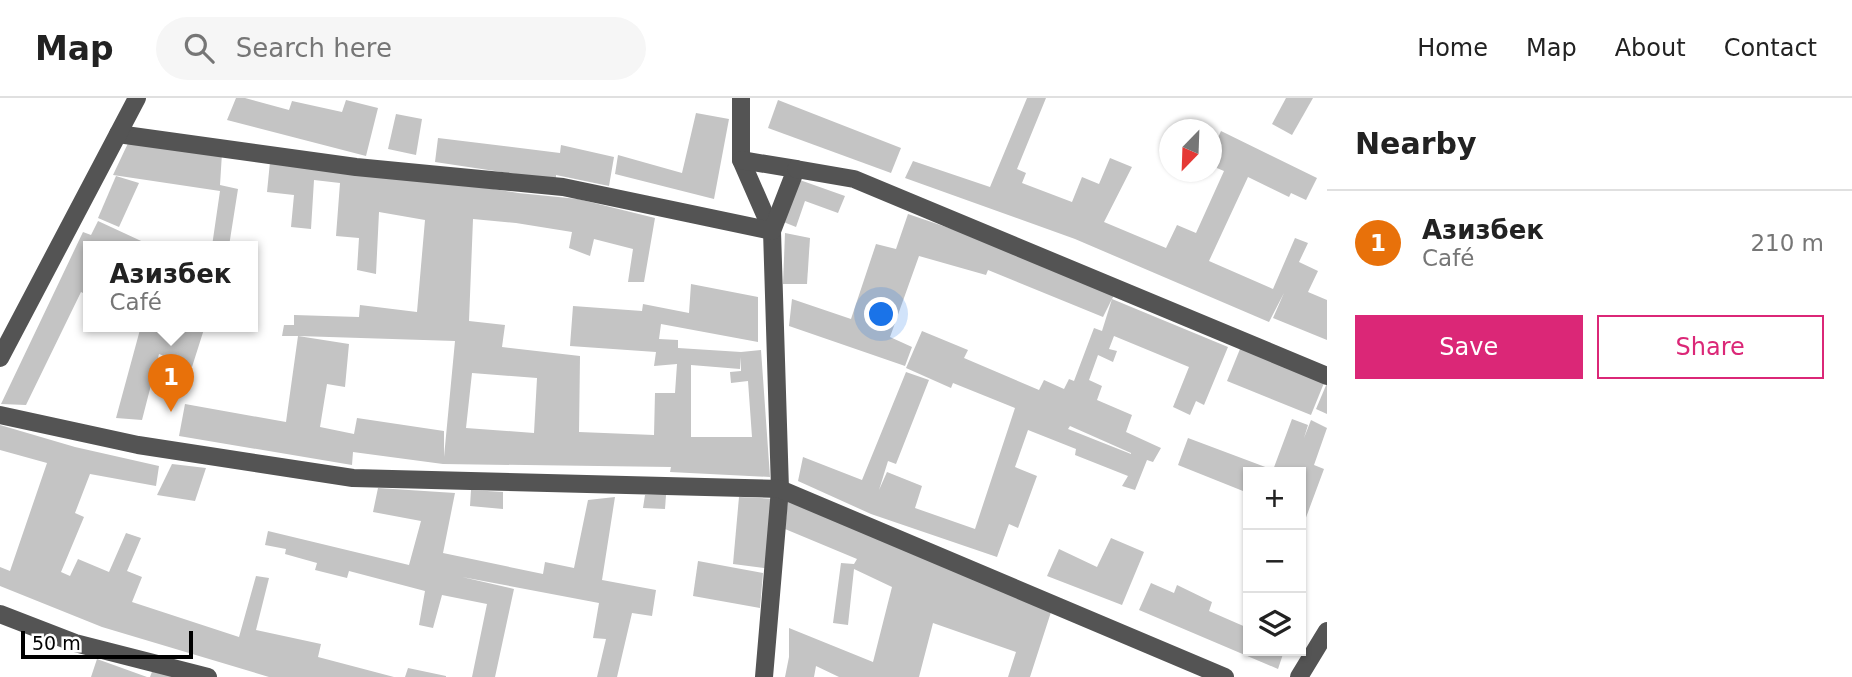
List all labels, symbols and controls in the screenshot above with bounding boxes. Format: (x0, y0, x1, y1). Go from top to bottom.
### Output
search box (156, 17, 646, 80)
text: Map (35, 29, 114, 68)
icon: search (180, 29, 218, 67)
text: Search here (236, 33, 392, 63)
text: Home (1417, 34, 1488, 62)
text: Map (1526, 34, 1577, 62)
text: About (1615, 34, 1686, 62)
text: Contact (1724, 34, 1817, 62)
north arrow (1159, 119, 1222, 182)
text: Nearby (1355, 126, 1477, 161)
text: Азизбек (1422, 215, 1544, 245)
text: 1 (1370, 230, 1386, 256)
text: 210 m (1750, 230, 1824, 256)
popup (83, 241, 258, 332)
text: Café (1422, 245, 1474, 271)
text: Азизбек (110, 259, 232, 289)
text: Café (110, 289, 162, 315)
your location (864, 297, 898, 331)
button: Save (1355, 315, 1583, 379)
button: Share (1597, 315, 1824, 379)
pin: 1 (148, 354, 194, 412)
map controls (1243, 467, 1306, 656)
button: + (1243, 467, 1306, 530)
button: − (1243, 530, 1306, 593)
button: layers (1243, 593, 1306, 656)
scale bar (21, 628, 192, 660)
text: 50 m (32, 632, 81, 654)

